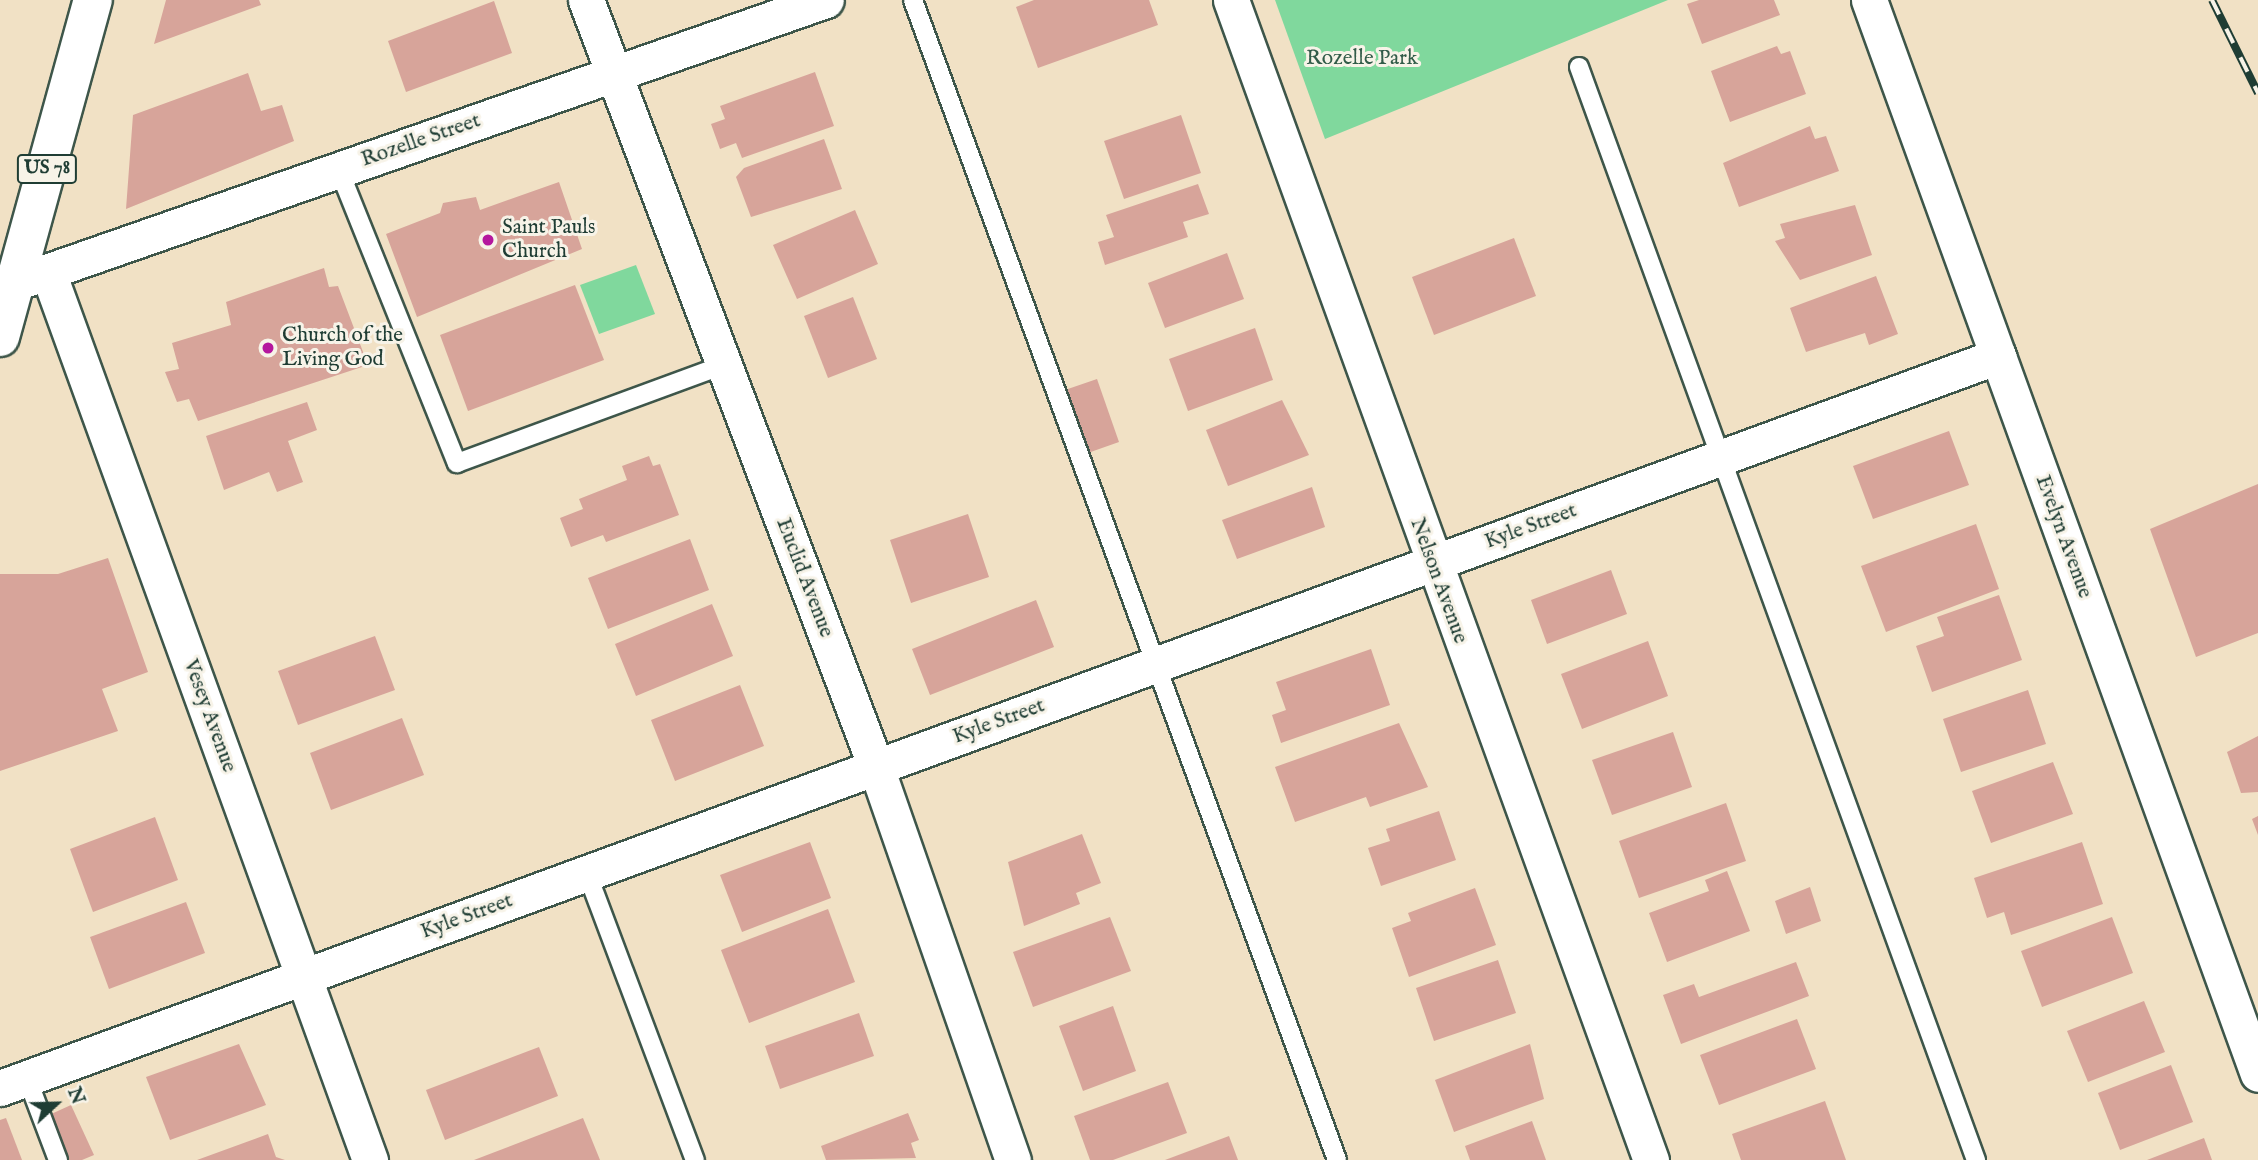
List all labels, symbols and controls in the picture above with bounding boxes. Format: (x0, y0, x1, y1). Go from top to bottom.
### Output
park label: Rozelle Park (1306, 46, 1418, 72)
street label: Rozelle Street (358, 109, 484, 173)
road number: US 78 (16, 154, 78, 184)
place label: Saint Pauls Church (502, 215, 595, 265)
marker: Saint Pauls Church (480, 232, 496, 248)
place label: Church of the Living God (282, 323, 403, 373)
marker: Church of the Living God (260, 340, 276, 356)
street label: Evelyn Avenue (2029, 472, 2097, 602)
street label: Kyle Street (1482, 499, 1580, 555)
street label: Euclid Avenue (770, 515, 838, 641)
street label: Nelson Avenue (1404, 515, 1472, 647)
street label: Vesey Avenue (177, 656, 241, 776)
street label: Kyle Street (950, 694, 1048, 750)
street label: Kyle Street (418, 889, 516, 945)
north arrow (21, 1069, 91, 1139)
text: N (61, 1084, 90, 1108)

